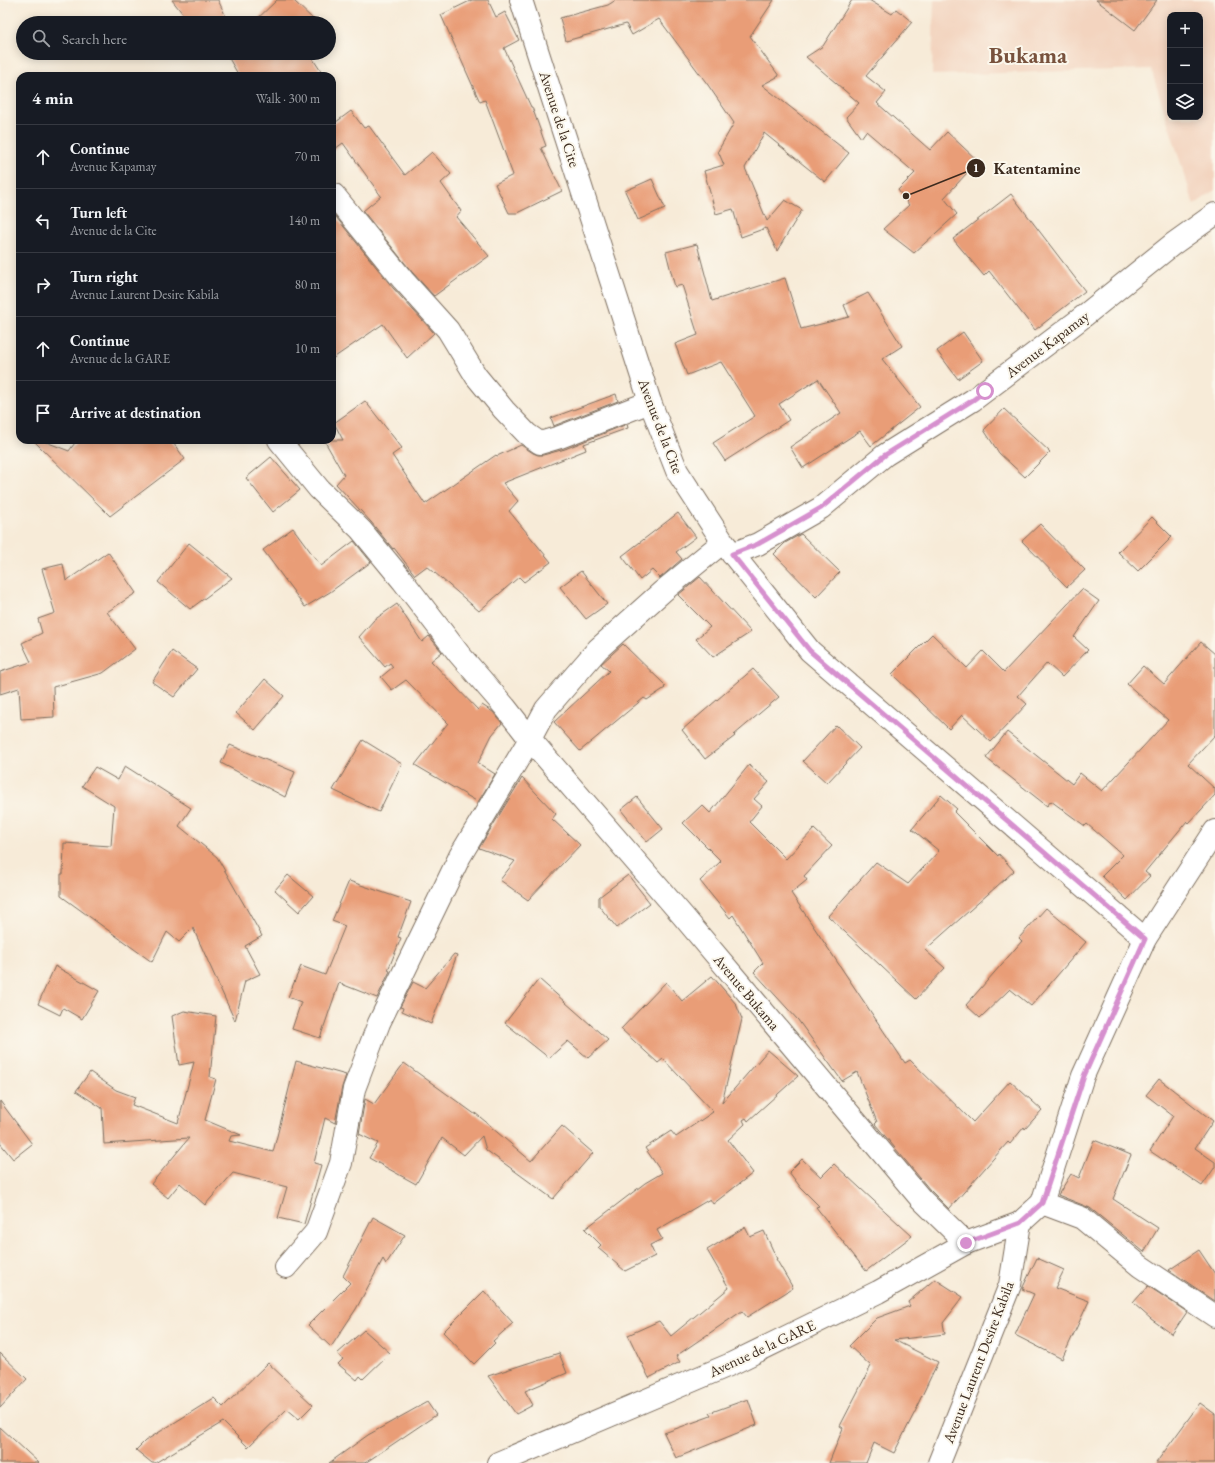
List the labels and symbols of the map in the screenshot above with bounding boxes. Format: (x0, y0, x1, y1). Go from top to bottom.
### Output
district label: Bukama (989, 40, 1068, 70)
street label: Avenue de la Cite (535, 68, 585, 170)
callout: Katentamine (966, 154, 1089, 182)
text: Katentamine (993, 158, 1081, 179)
text: 1 (973, 160, 979, 176)
street label: Avenue Kapamay (1001, 306, 1093, 382)
street label: Avenue de la Cite (634, 375, 688, 476)
route start (976, 382, 994, 400)
street label: Avenue Bukama (709, 949, 784, 1034)
route end (957, 1234, 975, 1252)
street label: Avenue Laurent Desire Kabila (938, 1278, 1018, 1447)
street label: Avenue de la GARE (705, 1315, 819, 1381)

